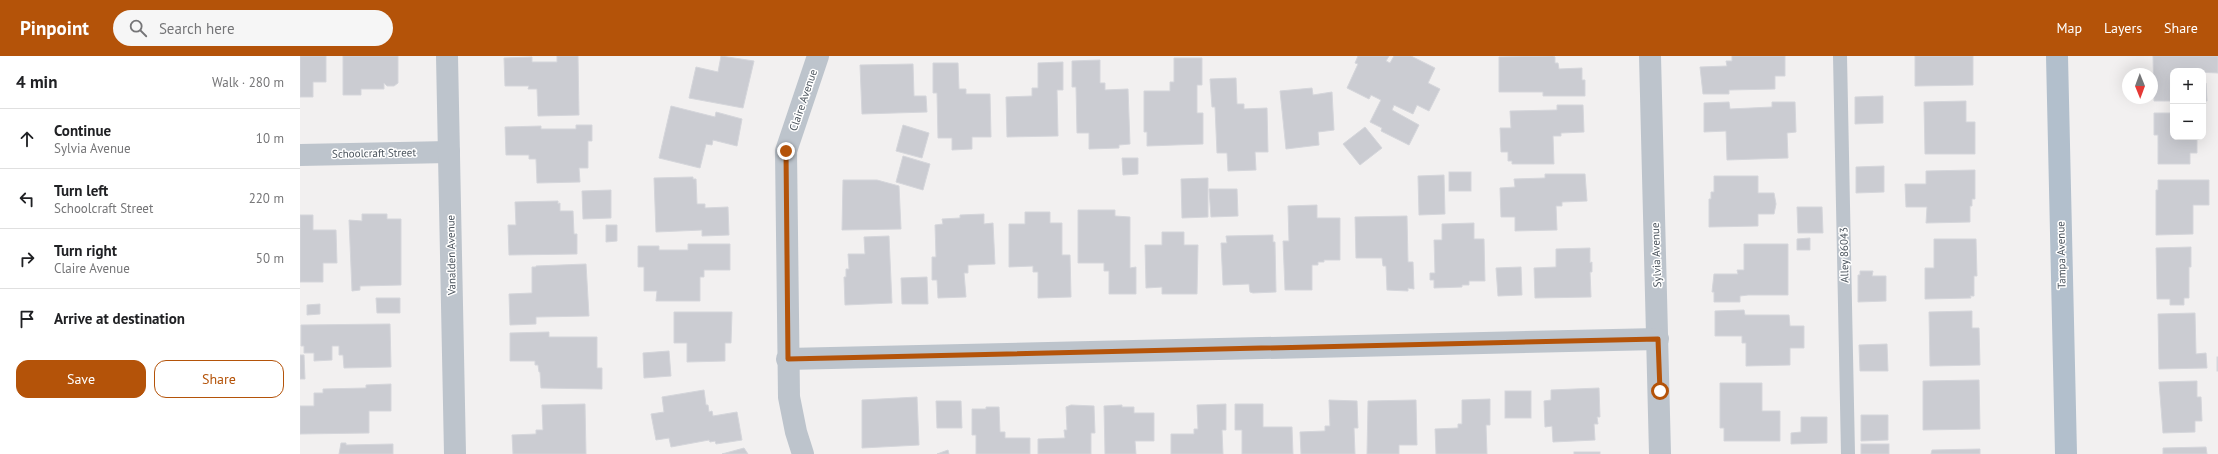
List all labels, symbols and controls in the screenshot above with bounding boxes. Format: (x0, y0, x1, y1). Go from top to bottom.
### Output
search box (113, 10, 393, 46)
text: Pinpoint (20, 16, 89, 40)
icon: search (127, 17, 149, 39)
text: Search here (159, 19, 235, 38)
text: Map (2056, 19, 2082, 37)
text: Layers (2104, 19, 2142, 37)
text: Share (2164, 19, 2198, 37)
street label: Claire Avenue (786, 67, 820, 133)
north arrow (2122, 68, 2158, 104)
map controls (2170, 68, 2206, 140)
button: + (2170, 68, 2206, 104)
text: 4 min (16, 71, 57, 93)
text: Walk · 280 m (212, 74, 284, 91)
button: − (2170, 104, 2206, 140)
text: Continue (54, 121, 111, 140)
icon: ahead (16, 128, 38, 150)
text: 10 m (256, 130, 284, 147)
text: Sylvia Avenue (54, 140, 131, 157)
route end (777, 142, 795, 160)
street label: Schoolcraft Street (332, 145, 416, 161)
text: Turn left (54, 181, 108, 200)
icon: left (16, 188, 38, 210)
text: 220 m (249, 190, 284, 207)
text: Schoolcraft Street (54, 200, 153, 217)
street label: Vanalden Avenue (443, 214, 459, 296)
street label: Tampa Avenue (2053, 221, 2069, 289)
street label: Sylvia Avenue (1648, 222, 1664, 288)
street label: Alley 86043 (1837, 227, 1851, 283)
text: Turn right (54, 241, 117, 260)
icon: right (16, 248, 38, 270)
text: 50 m (256, 250, 284, 267)
text: Claire Avenue (54, 260, 130, 277)
icon: arrive (16, 308, 38, 330)
text: Arrive at destination (54, 309, 185, 328)
button: Save (16, 360, 146, 398)
button: Share (154, 360, 284, 398)
route start (1651, 382, 1669, 400)

